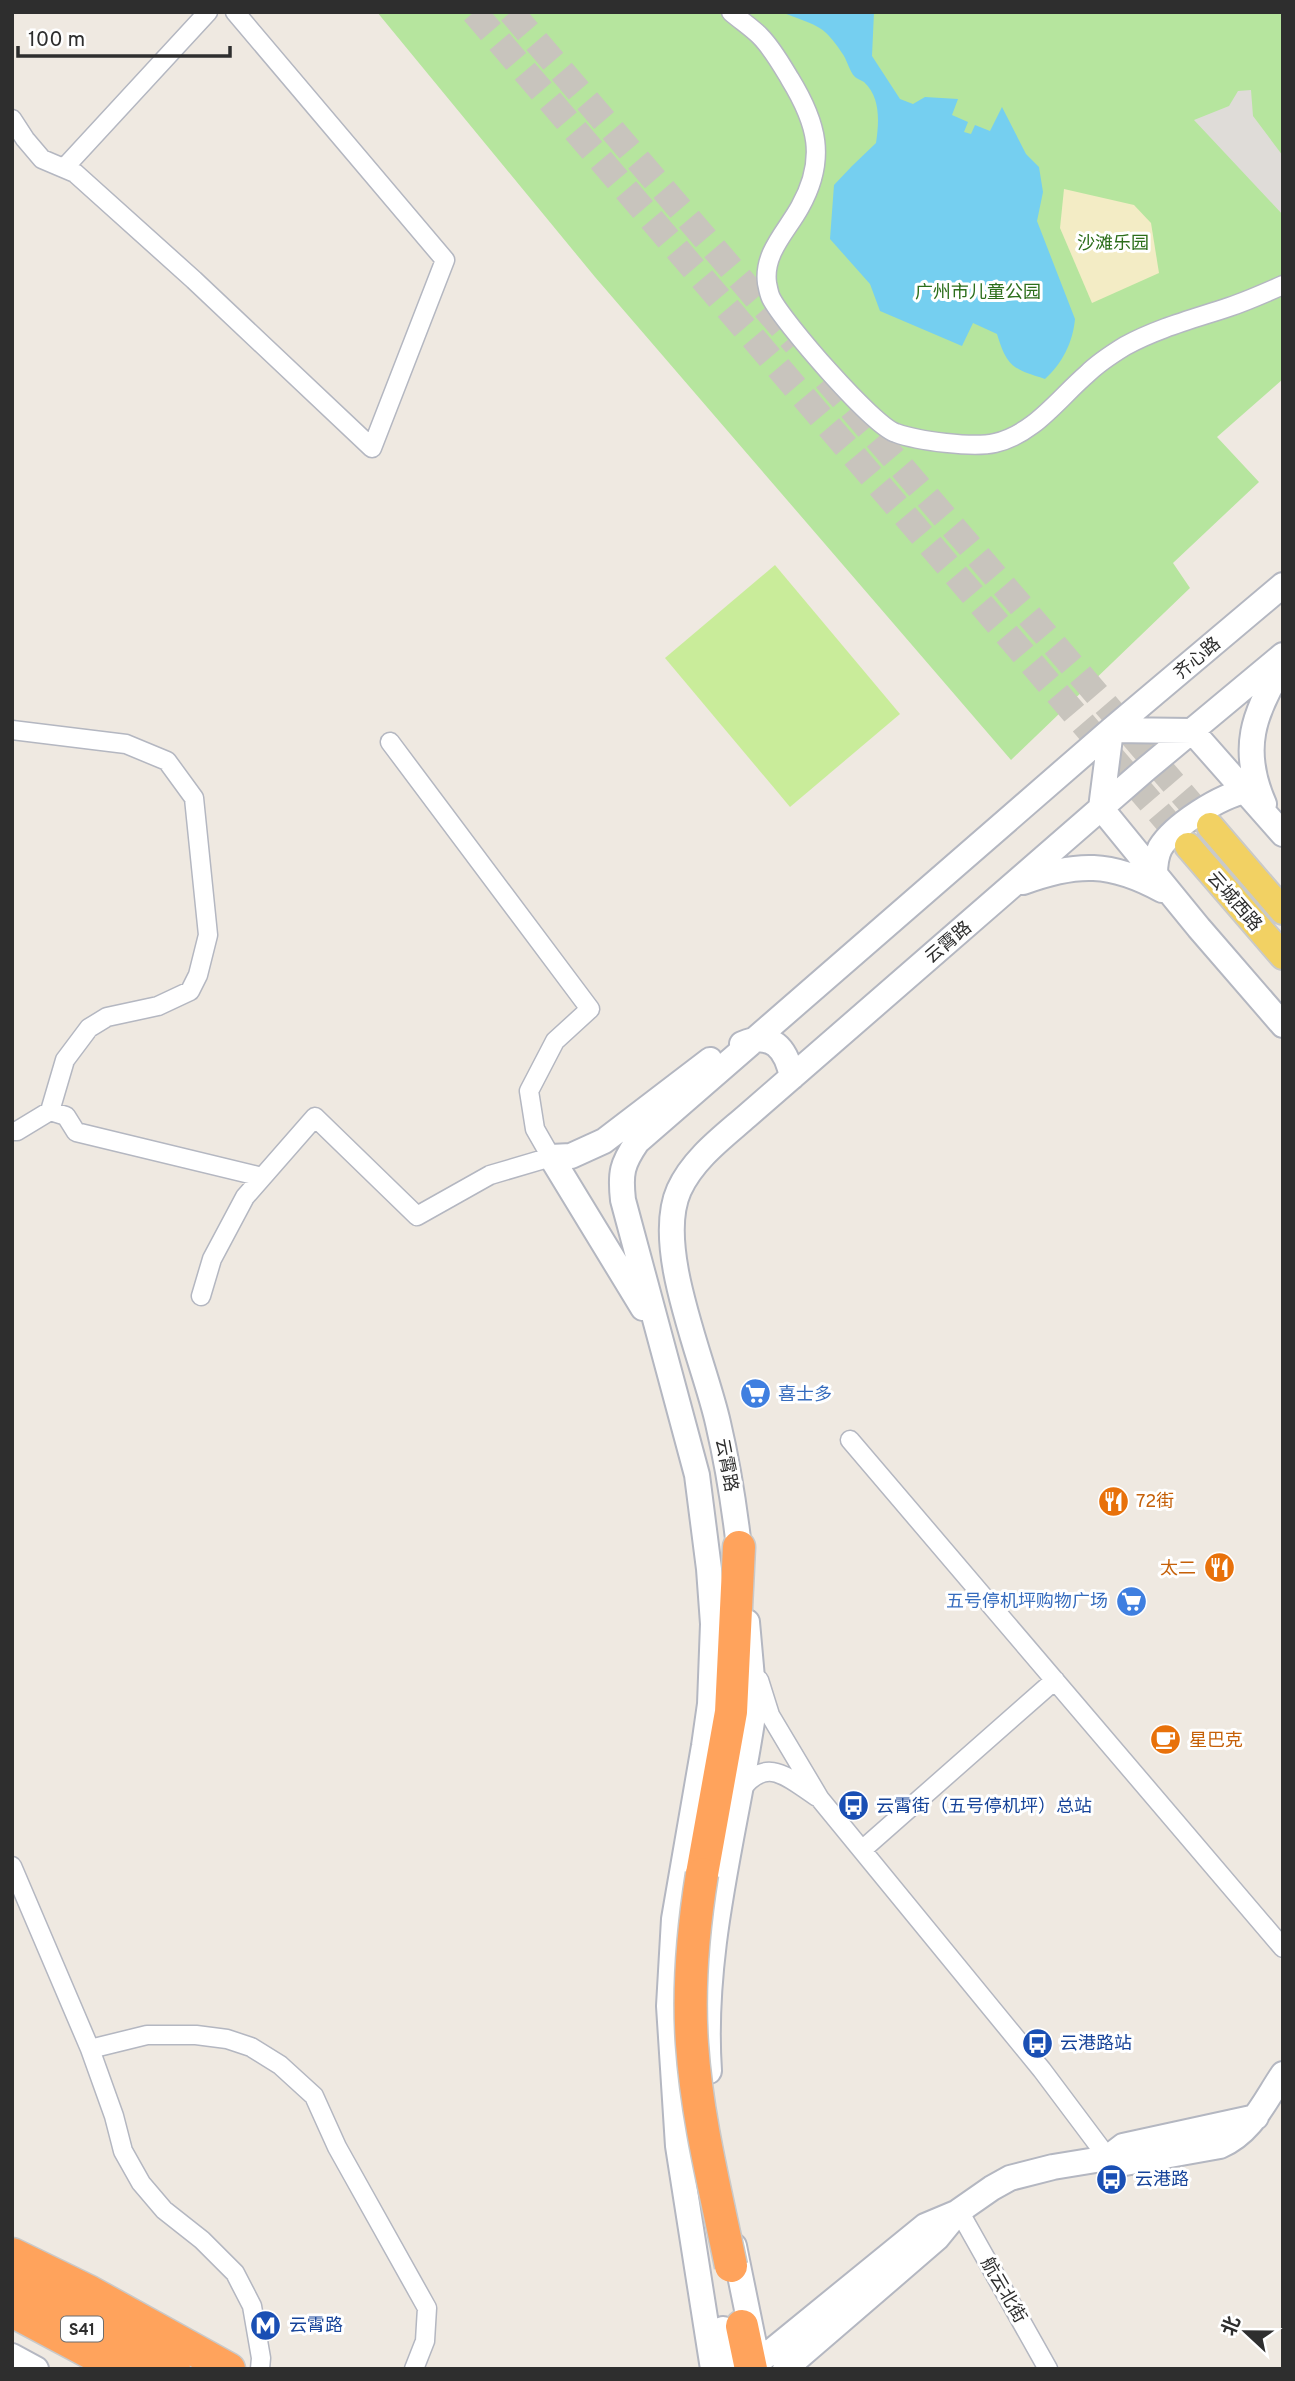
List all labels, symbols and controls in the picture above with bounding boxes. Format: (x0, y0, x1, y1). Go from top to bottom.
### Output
scale bar (18, 14, 229, 58)
text: 100 m (28, 27, 85, 54)
park label: 沙滩乐园 (1077, 233, 1149, 256)
park label: 广州市儿童公园 (915, 282, 1041, 305)
street label: 齐心路 (1170, 633, 1226, 685)
street label: 云城西路 (1202, 867, 1266, 937)
street label: 云霄路 (921, 917, 977, 969)
supermarket icon: 喜士多 (738, 1377, 772, 1411)
place label: 喜士多 (778, 1384, 832, 1407)
street label: 云霄路 (709, 1437, 742, 1494)
restaurant icon: 72街 (1096, 1484, 1130, 1518)
place label: 72街 (1136, 1491, 1174, 1514)
restaurant icon: 太二 (1202, 1551, 1236, 1585)
place label: 太二 (1160, 1558, 1196, 1581)
supermarket icon: 五号停机坪购物广场 (1114, 1584, 1148, 1618)
place label: 五号停机坪购物广场 (946, 1591, 1108, 1614)
cafe icon: 星巴克 (1149, 1723, 1183, 1757)
place label: 星巴克 (1189, 1730, 1243, 1753)
bus stop icon: 云霄街（五号停机坪）总站 (836, 1789, 870, 1823)
place label: 云霄街（五号停机坪）总站 (876, 1796, 1092, 1819)
bus stop icon: 云港路站 (1020, 2026, 1054, 2060)
place label: 云港路站 (1060, 2033, 1132, 2056)
bus stop icon: 云港路 (1095, 2162, 1129, 2196)
place label: 云港路 (1135, 2169, 1189, 2192)
street label: 航云北街 (975, 2254, 1031, 2328)
north arrow (1211, 2297, 1281, 2367)
metro station icon: 云霄路 (249, 2308, 283, 2342)
text: 北 (1217, 2313, 1247, 2340)
place label: 云霄路 (289, 2315, 343, 2338)
road number: S41 (61, 2316, 103, 2342)

